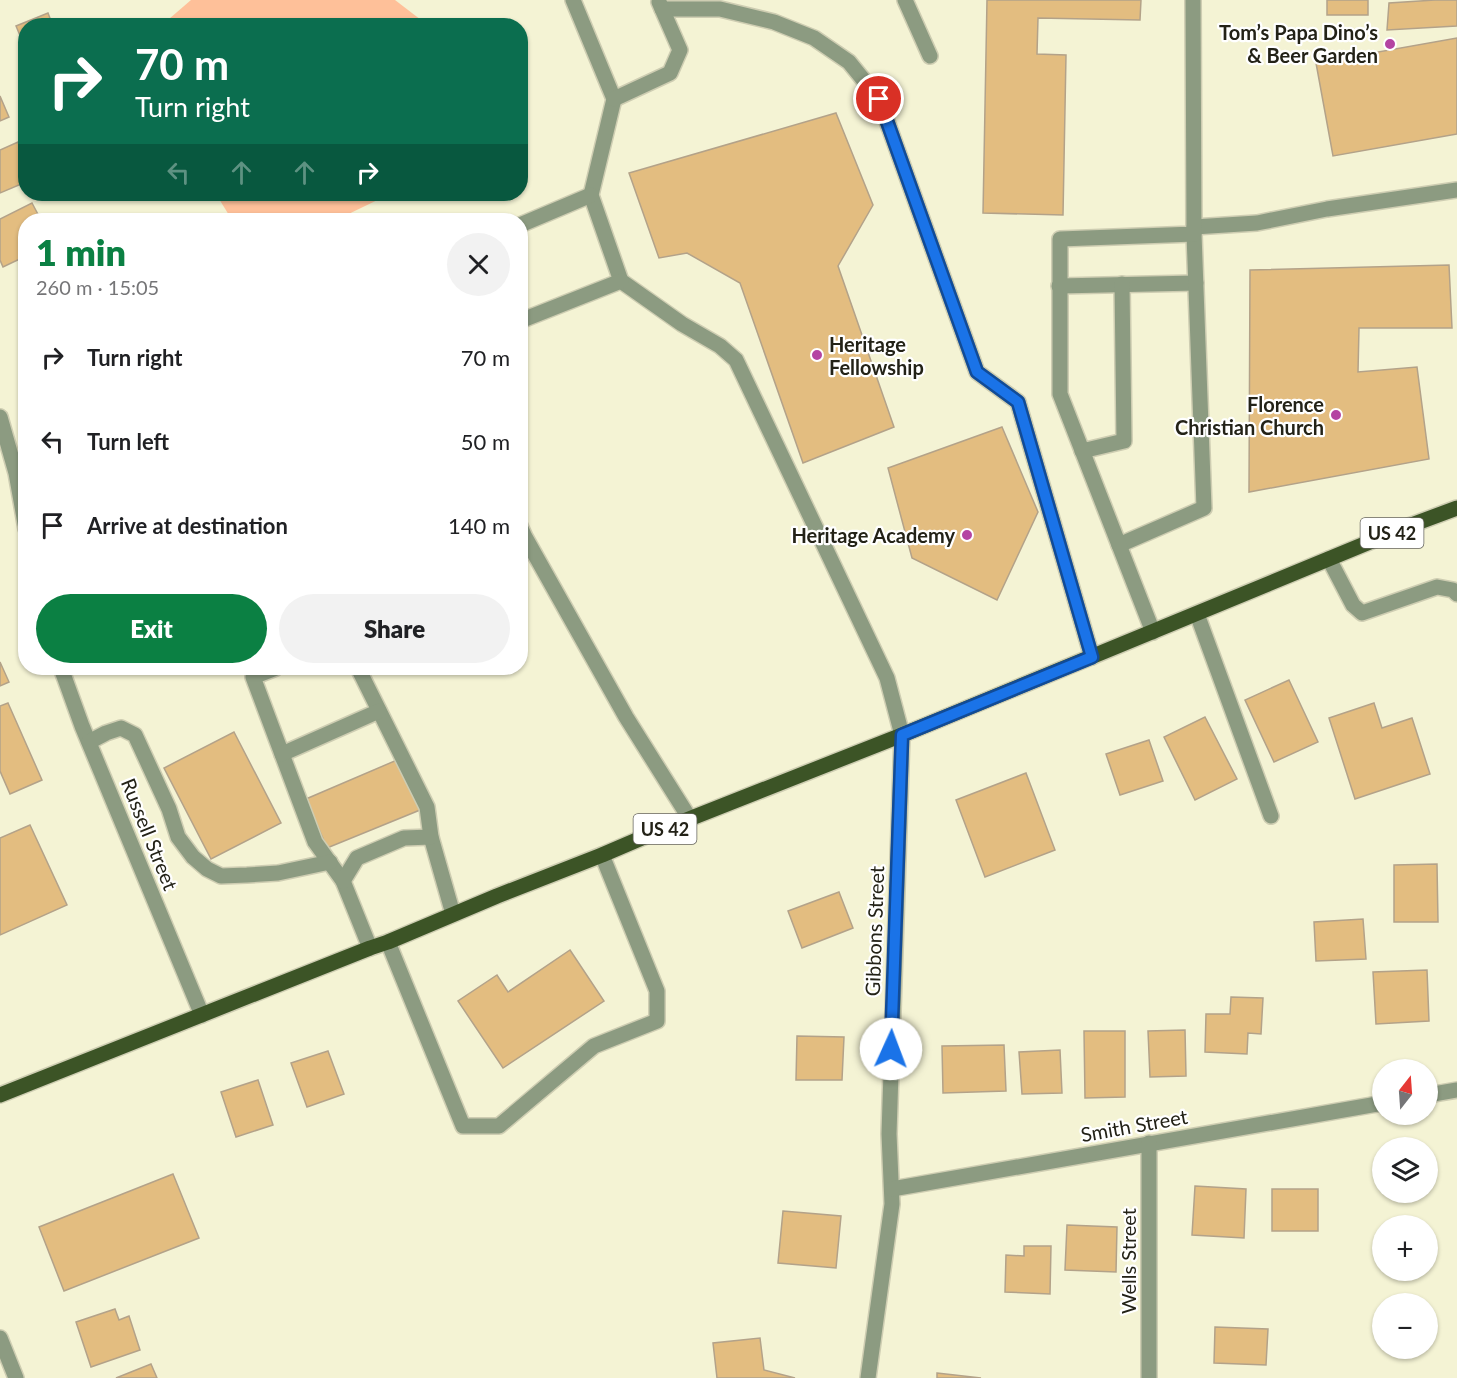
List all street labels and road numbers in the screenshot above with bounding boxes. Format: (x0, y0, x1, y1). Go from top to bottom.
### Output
road number: US 42 (1360, 518, 1424, 548)
street label: Russell Street (117, 775, 183, 893)
road number: US 42 (634, 814, 696, 844)
street label: Gibbons Street (860, 865, 888, 997)
street label: Smith Street (1079, 1104, 1189, 1146)
street label: Wells Street (1116, 1208, 1140, 1314)

